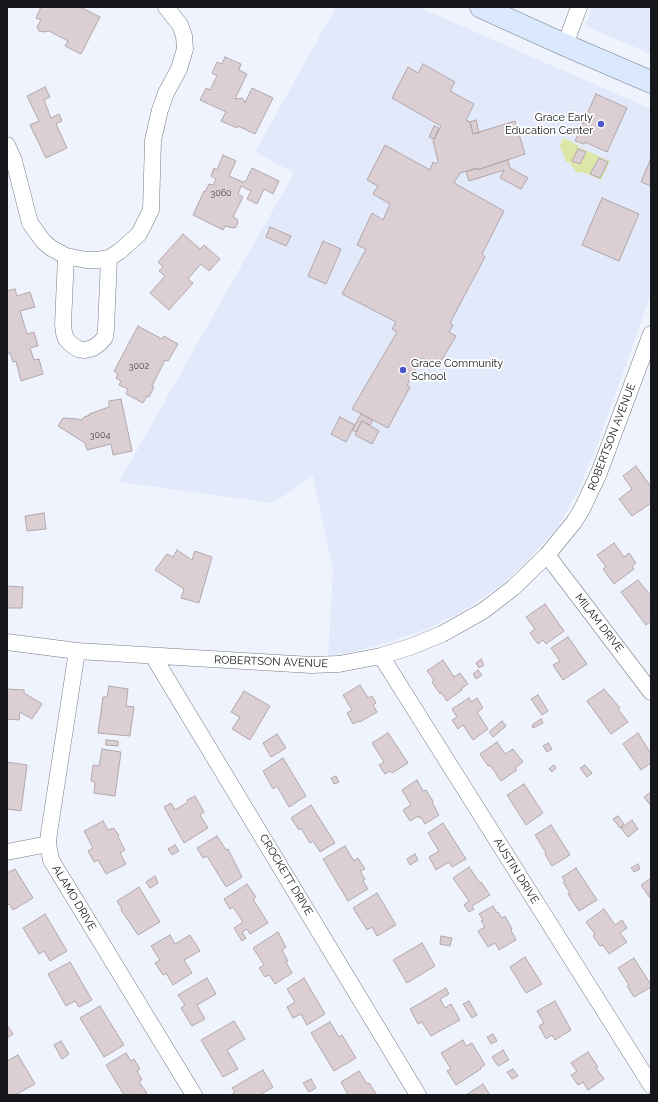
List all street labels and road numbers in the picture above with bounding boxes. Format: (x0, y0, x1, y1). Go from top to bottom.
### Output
street label: ROBERTSON AVENUE (585, 381, 639, 493)
street label: MILAM DRIVE (572, 591, 626, 655)
street label: ROBERTSON AVENUE (214, 653, 328, 671)
street label: CROCKETT DRIVE (257, 832, 315, 918)
street label: AUSTIN DRIVE (491, 836, 541, 906)
street label: ALAMO DRIVE (49, 863, 99, 933)

